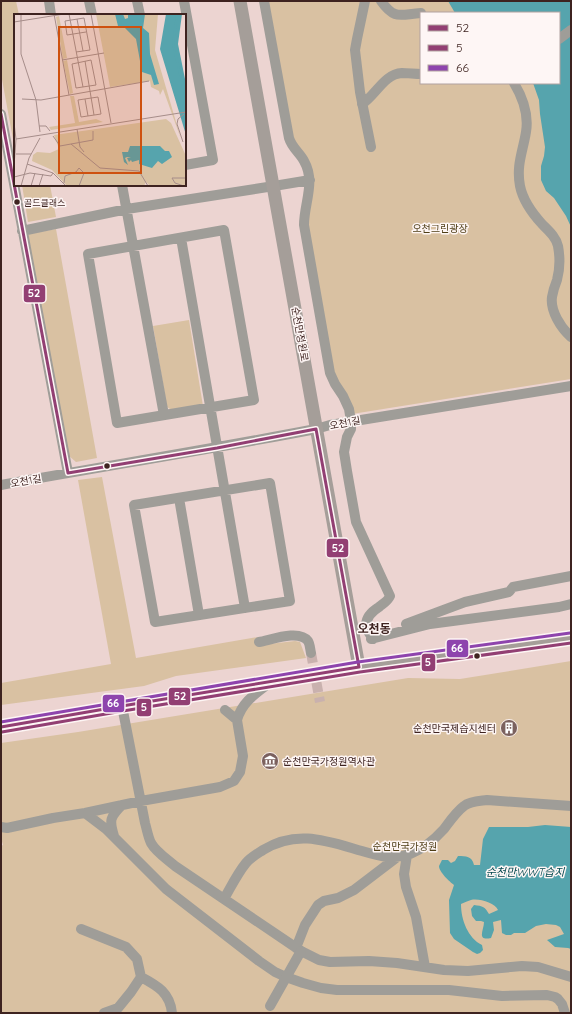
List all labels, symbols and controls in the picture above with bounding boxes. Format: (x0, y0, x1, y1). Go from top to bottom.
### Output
legend (420, 12, 560, 84)
inset map (14, 14, 186, 186)
text: 52 (456, 20, 470, 35)
text: 5 (456, 40, 463, 55)
text: 66 (456, 60, 469, 75)
marker: 골드클래스 (12, 197, 22, 207)
place label: 골드클래스 (24, 197, 65, 208)
park label: 오천그린광장 (412, 222, 468, 235)
line badge: 52 (23, 284, 46, 303)
text: 52 (28, 286, 40, 300)
street label: 순천만정원로 (289, 306, 311, 362)
street label: 오천1길 (328, 414, 362, 432)
unlabelled marker (102, 461, 112, 471)
street label: 오천1길 (9, 472, 43, 490)
line badge: 52 (326, 538, 349, 558)
text: 52 (332, 541, 344, 555)
district label: 오천동 (357, 621, 391, 636)
line badge: 66 (446, 639, 469, 658)
text: 66 (451, 641, 463, 655)
unlabelled marker (472, 651, 482, 661)
line badge: 5 (421, 653, 436, 672)
text: 5 (425, 655, 431, 669)
line badge: 52 (168, 687, 191, 706)
text: 52 (174, 689, 186, 703)
line badge: 66 (102, 694, 125, 713)
text: 66 (107, 696, 119, 710)
line badge: 5 (136, 698, 152, 717)
text: 5 (141, 700, 147, 714)
building icon: 순천만국제습지센터 (499, 718, 519, 738)
place label: 순천만국제습지센터 (413, 722, 496, 735)
museum icon: 순천만국가정원역사관 (260, 751, 280, 771)
place label: 순천만국가정원역사관 (283, 755, 376, 768)
park label: 순천만국가정원 (373, 840, 437, 853)
water label: 순천만WWT습지 (486, 865, 565, 879)

